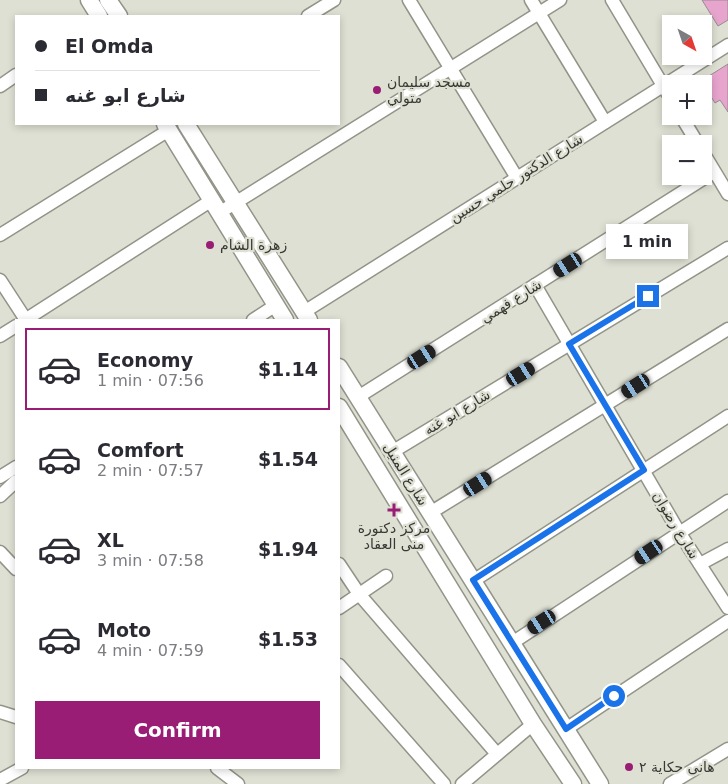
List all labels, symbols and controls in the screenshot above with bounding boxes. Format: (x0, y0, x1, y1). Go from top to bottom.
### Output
north arrow (662, 15, 712, 65)
map controls (662, 15, 712, 185)
text: El Omda (65, 35, 153, 57)
place label: مسجد سليمان متولي (387, 74, 471, 107)
button: + (662, 75, 712, 125)
text: شارع ابو غنه (65, 84, 186, 106)
marker: مسجد سليمان متولي (371, 84, 383, 96)
street label: شارع الدكتور حلمي حسين (446, 130, 586, 226)
button: − (662, 135, 712, 185)
callout: 1 min (607, 224, 689, 258)
text: 1 min (622, 232, 672, 251)
place label: زهرة الشام (220, 237, 287, 254)
marker: زهرة الشام (204, 239, 216, 251)
car (551, 251, 584, 279)
street label: شارع فهمي (478, 276, 545, 327)
route end (637, 285, 659, 307)
car (405, 343, 438, 371)
icon: car (37, 347, 82, 392)
text: Economy (97, 349, 193, 371)
text: $1.14 (258, 358, 318, 380)
car (504, 360, 537, 388)
text: 1 min · 07:56 (97, 371, 204, 390)
car (619, 372, 652, 400)
street label: شارع ابو غنه (421, 386, 493, 439)
icon: car (37, 437, 82, 482)
text: Comfort (97, 439, 184, 461)
street label: شارع المنيل (380, 440, 432, 509)
text: $1.54 (258, 448, 318, 470)
text: 2 min · 07:57 (97, 461, 204, 480)
car (461, 470, 494, 498)
street label: شارع رضوان (649, 488, 702, 562)
marker: مركز دكتورة منى العقاد (387, 503, 401, 517)
place label: مركز دكتورة منى العقاد (358, 520, 430, 552)
icon: car (37, 527, 82, 572)
text: XL (97, 529, 124, 551)
car (632, 537, 665, 567)
text: $1.94 (258, 538, 318, 560)
text: 3 min · 07:58 (97, 551, 204, 570)
car (525, 608, 558, 636)
icon: car (37, 617, 82, 662)
text: Moto (97, 619, 151, 641)
text: $1.53 (258, 628, 318, 650)
text: 4 min · 07:59 (97, 641, 204, 660)
route start (603, 685, 625, 707)
button: Confirm (35, 701, 320, 759)
place label: هانى حكاية ٢ (639, 759, 715, 775)
marker: هانى حكاية ٢ (623, 761, 635, 773)

